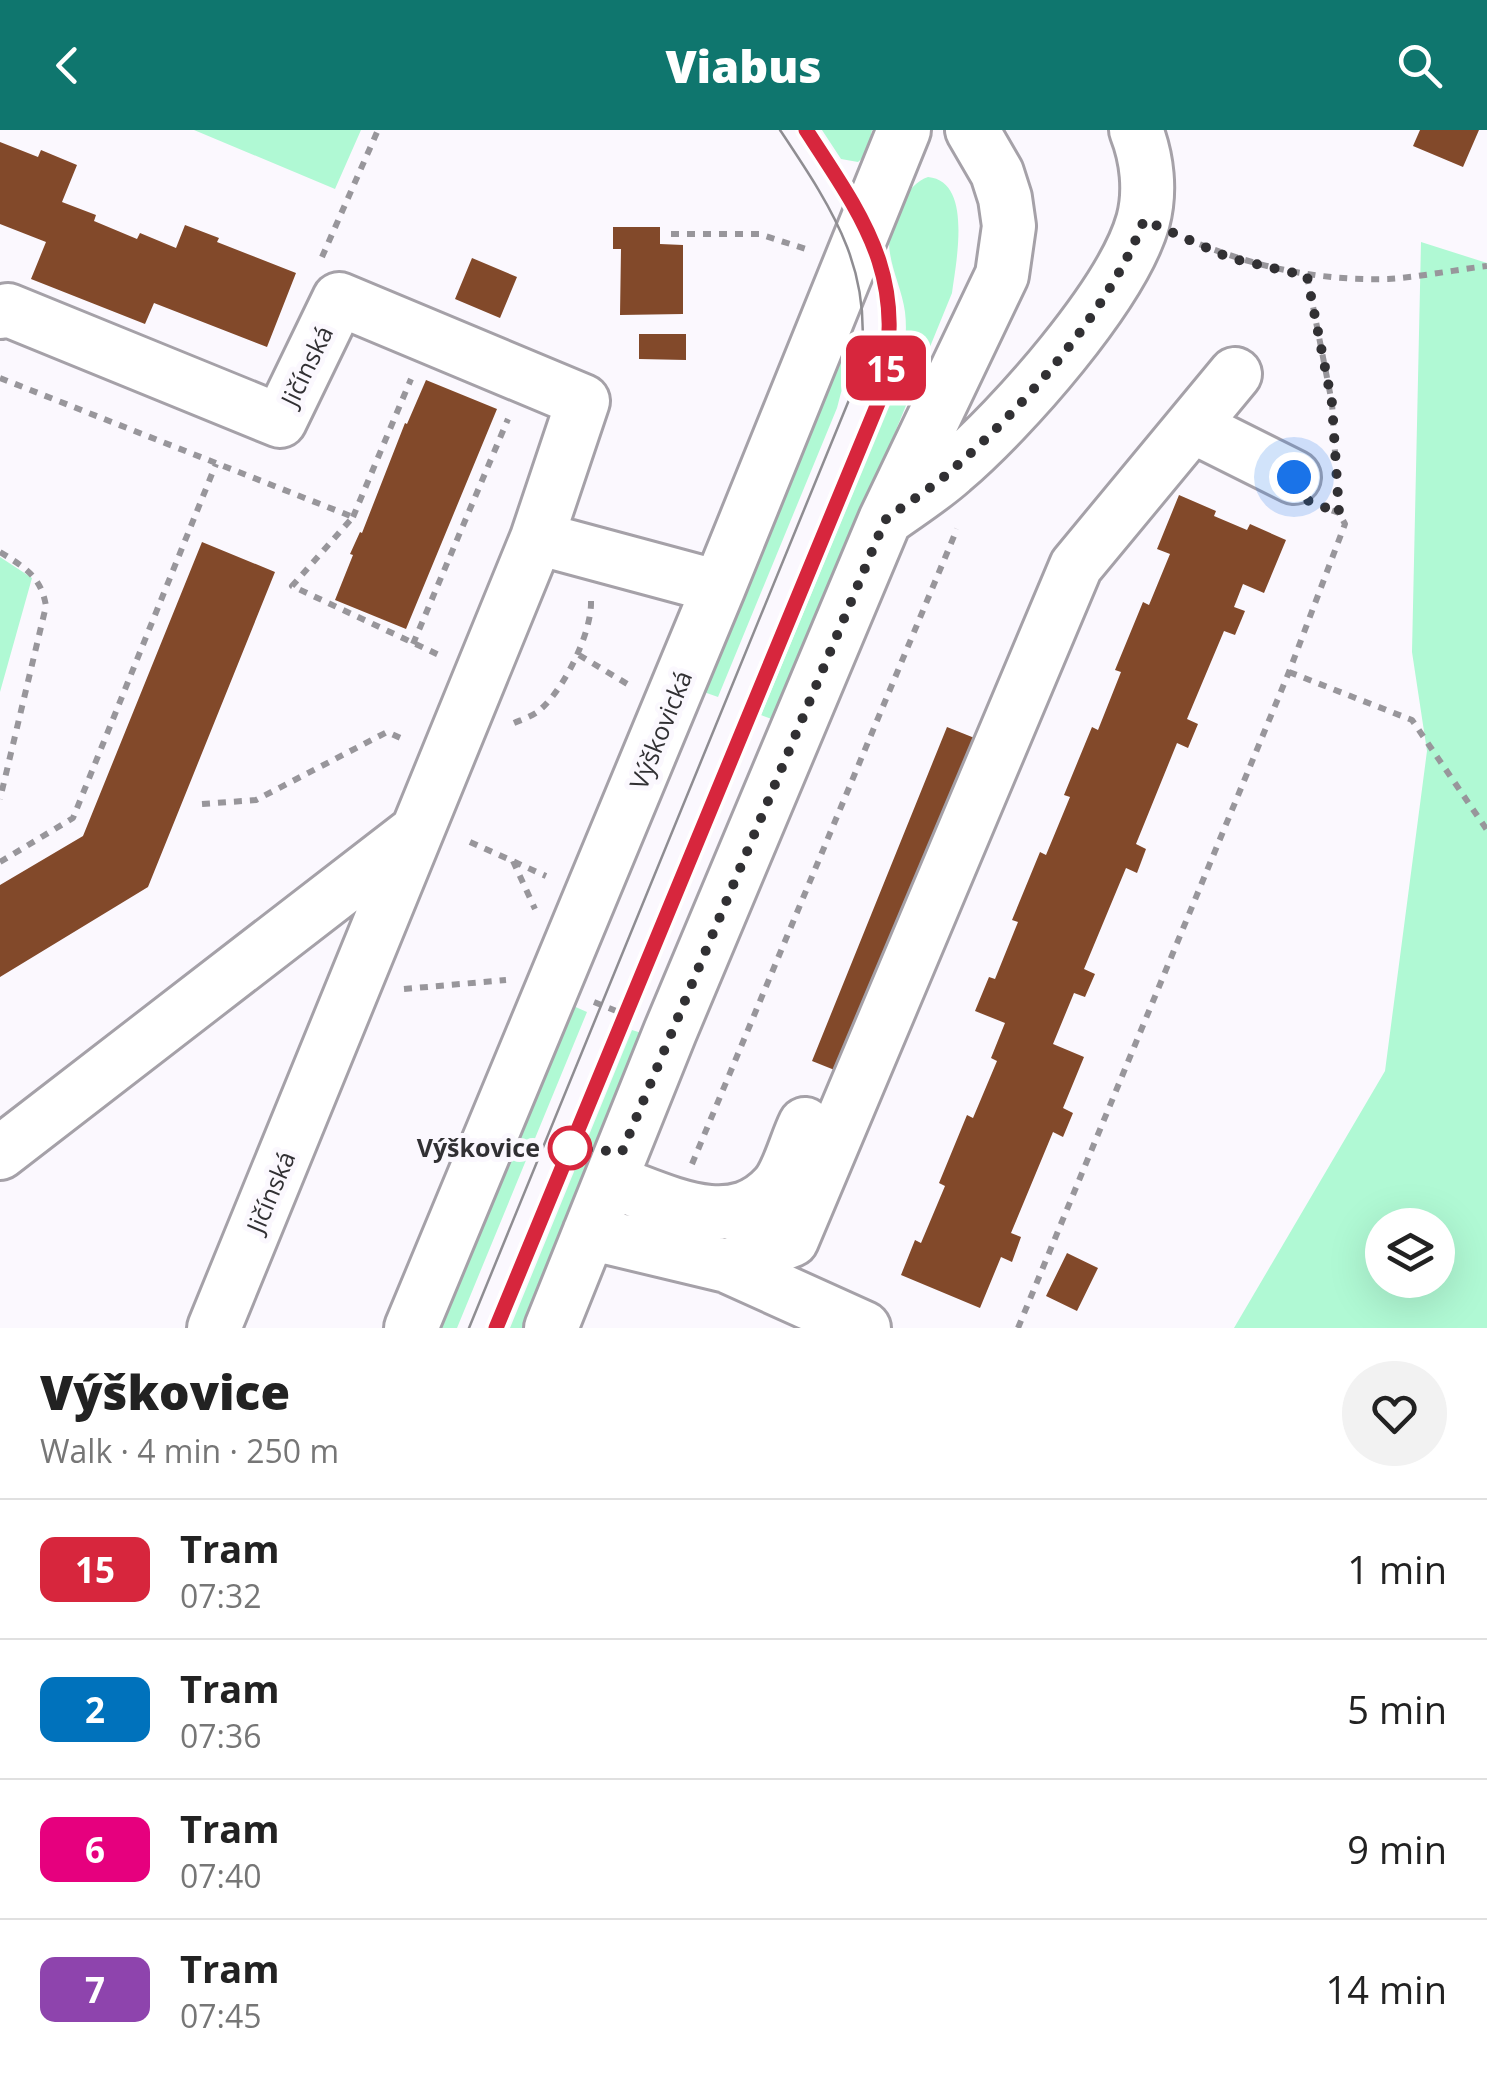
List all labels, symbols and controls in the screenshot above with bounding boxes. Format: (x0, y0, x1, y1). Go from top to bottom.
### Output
text: Viabus (665, 35, 822, 96)
icon: back (40, 38, 95, 93)
icon: search (1392, 38, 1447, 93)
street label: Jičínská (271, 320, 340, 413)
line badge: 15 (841, 336, 931, 400)
text: 15 (866, 345, 906, 392)
your location (1269, 452, 1319, 502)
street label: Výškovická (621, 665, 699, 794)
marker: Výškovice (549, 1127, 591, 1169)
place label: Výškovice (417, 1130, 540, 1164)
street label: Jičínská (237, 1146, 302, 1239)
map controls (1365, 1208, 1455, 1298)
button: layers (1365, 1208, 1455, 1298)
text: Výškovice (40, 1359, 290, 1424)
button: heart (1342, 1361, 1447, 1466)
text: Walk · 4 min · 250 m (40, 1429, 339, 1472)
text: Tram (180, 1522, 280, 1574)
text: 1 min (1347, 1543, 1447, 1595)
text: 15 (75, 1546, 115, 1593)
text: 07:32 (180, 1574, 262, 1617)
text: Tram (180, 1662, 280, 1714)
text: 5 min (1347, 1683, 1447, 1735)
text: 2 (85, 1686, 105, 1733)
text: 07:36 (180, 1714, 262, 1757)
text: Tram (180, 1802, 280, 1854)
text: 9 min (1347, 1823, 1447, 1875)
text: 6 (85, 1826, 105, 1873)
text: 07:40 (180, 1854, 262, 1897)
text: Tram (180, 1942, 280, 1994)
text: 14 min (1326, 1963, 1447, 2015)
text: 7 (85, 1966, 105, 2013)
text: 07:45 (180, 1994, 262, 2037)

